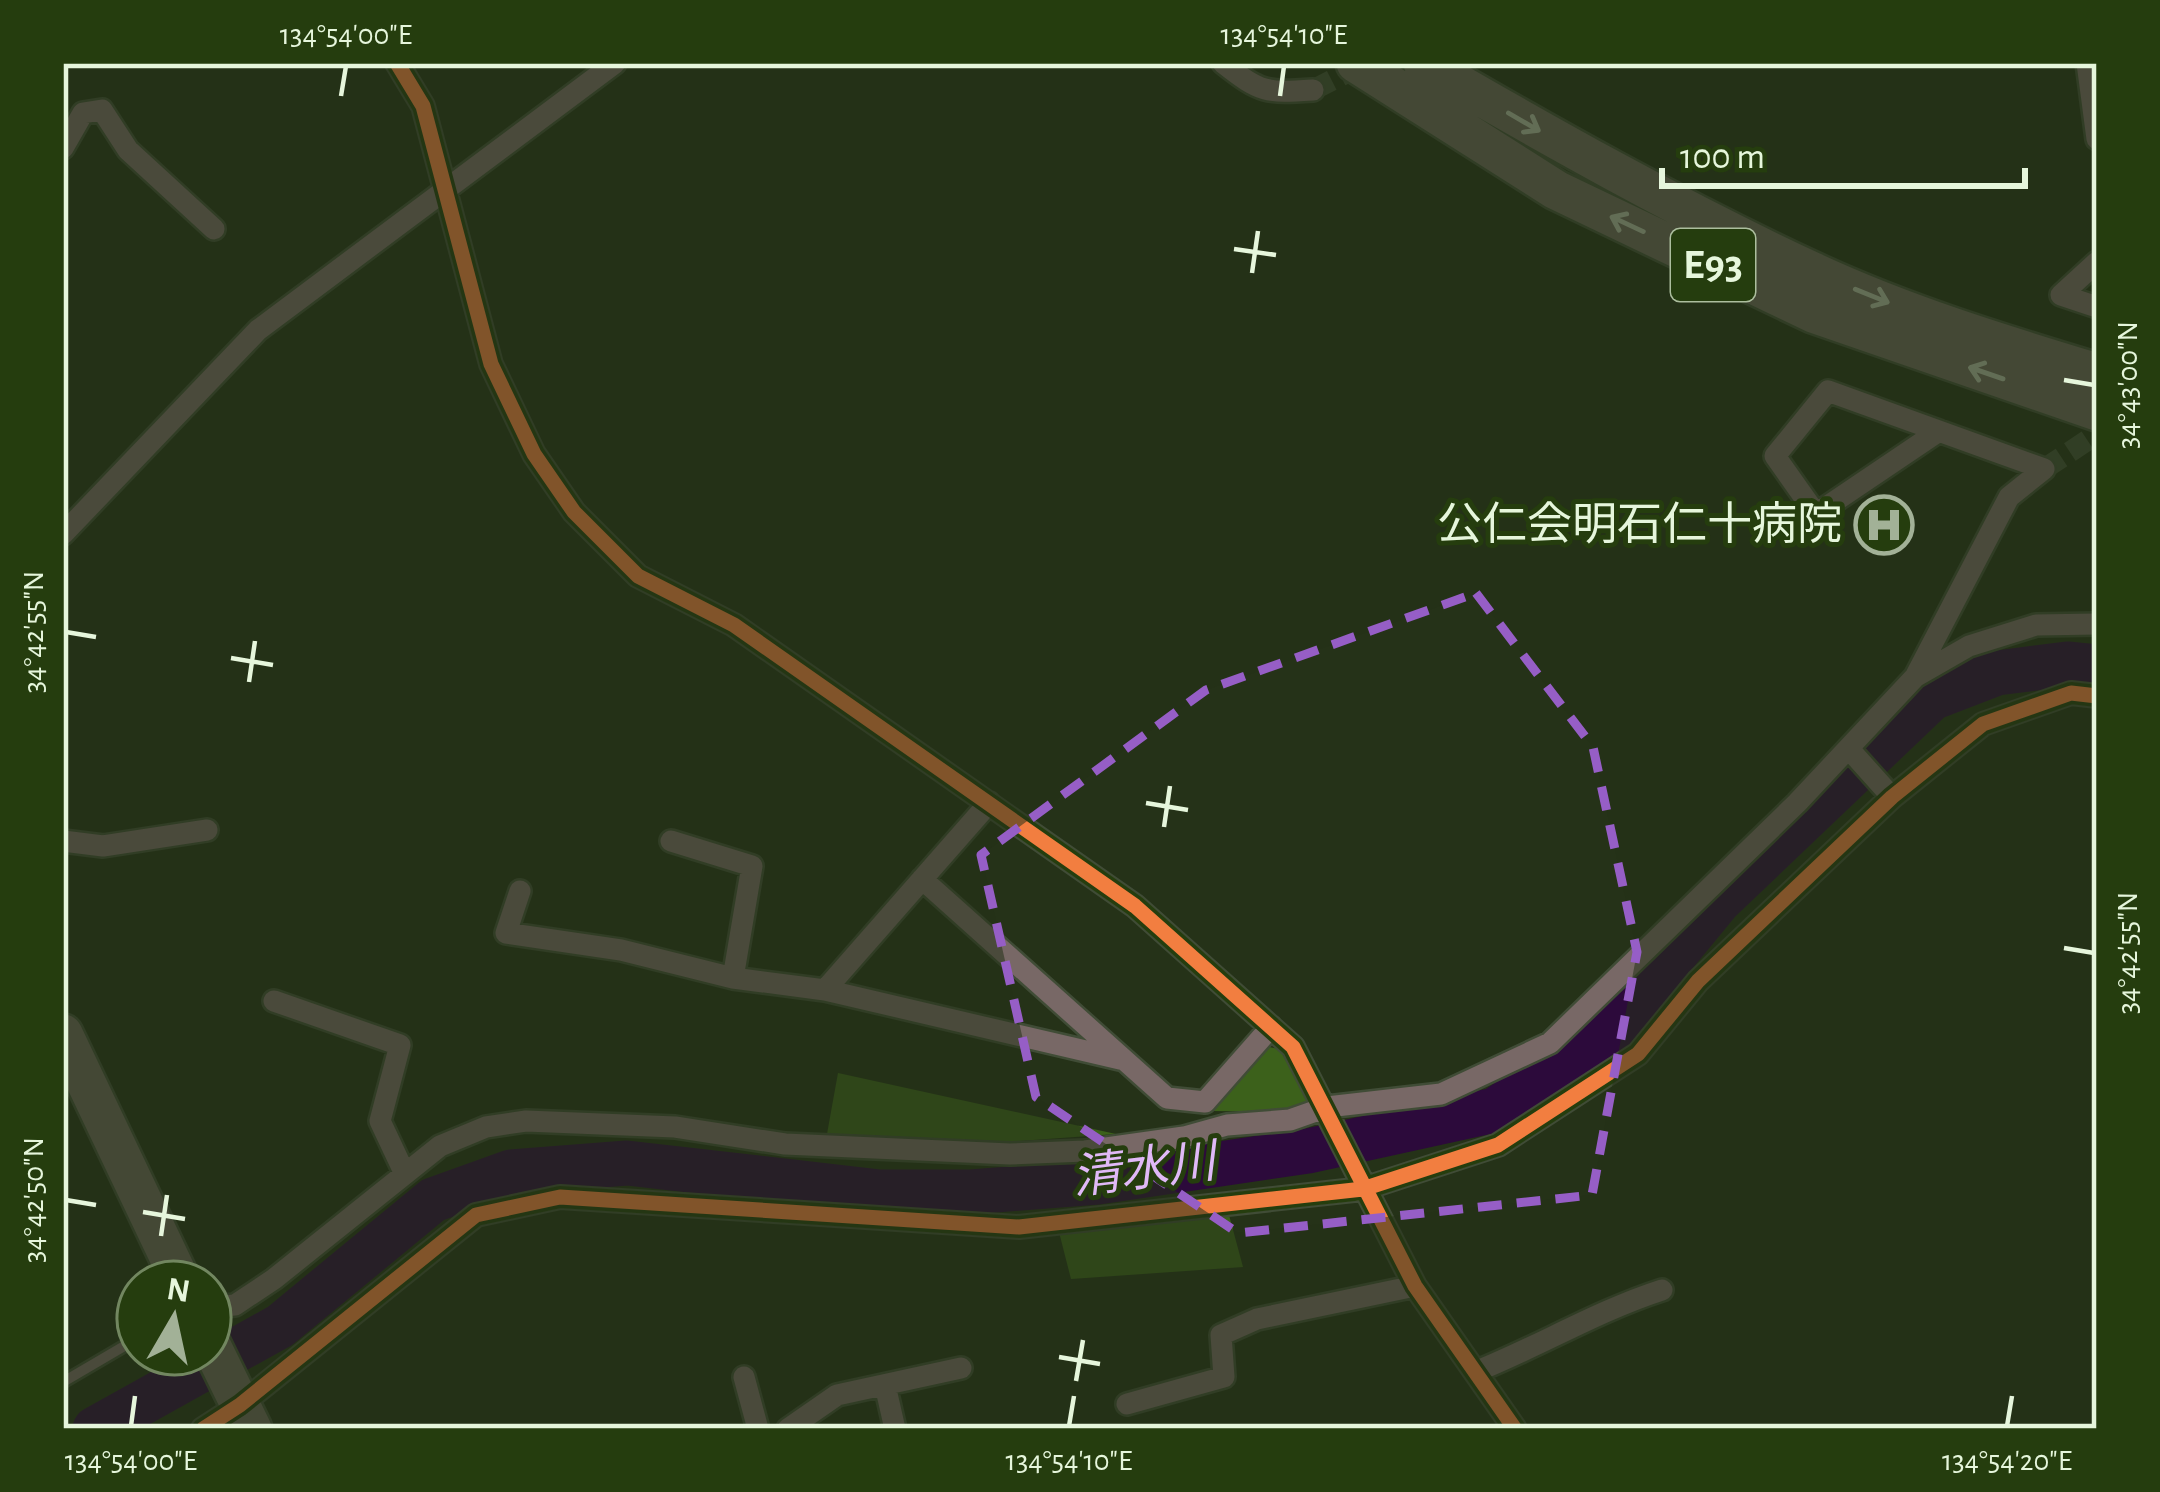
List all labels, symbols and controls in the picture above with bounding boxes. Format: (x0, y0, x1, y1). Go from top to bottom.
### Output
text: 134°54'00"E (280, 20, 412, 50)
text: 134°54'10"E (1221, 20, 1347, 50)
one-way arrow (1506, 110, 1541, 134)
scale bar (1662, 114, 2025, 188)
text: 100 m (1680, 139, 1765, 175)
one-way arrow (1610, 212, 1646, 234)
road number: E93 (1671, 229, 1755, 301)
one-way arrow (1853, 287, 1890, 308)
text: 34°43'00"N (2113, 321, 2143, 449)
one-way arrow (1968, 361, 2005, 382)
hospital icon: 公仁会明石仁十病院 (1853, 494, 1915, 556)
place label: 公仁会明石仁十病院 (1437, 500, 1842, 548)
text: 34°42'55"N (19, 571, 49, 693)
text: 34°42'55"N (2113, 892, 2143, 1014)
water label: 清水川 (1069, 1135, 1223, 1204)
text: 34°42'50"N (19, 1137, 49, 1263)
north arrow (114, 1258, 234, 1378)
text: N (164, 1273, 192, 1309)
text: 134°54'00"E (65, 1446, 197, 1476)
text: 134°54'10"E (1006, 1446, 1132, 1476)
text: 134°54'20"E (1942, 1446, 2072, 1476)

